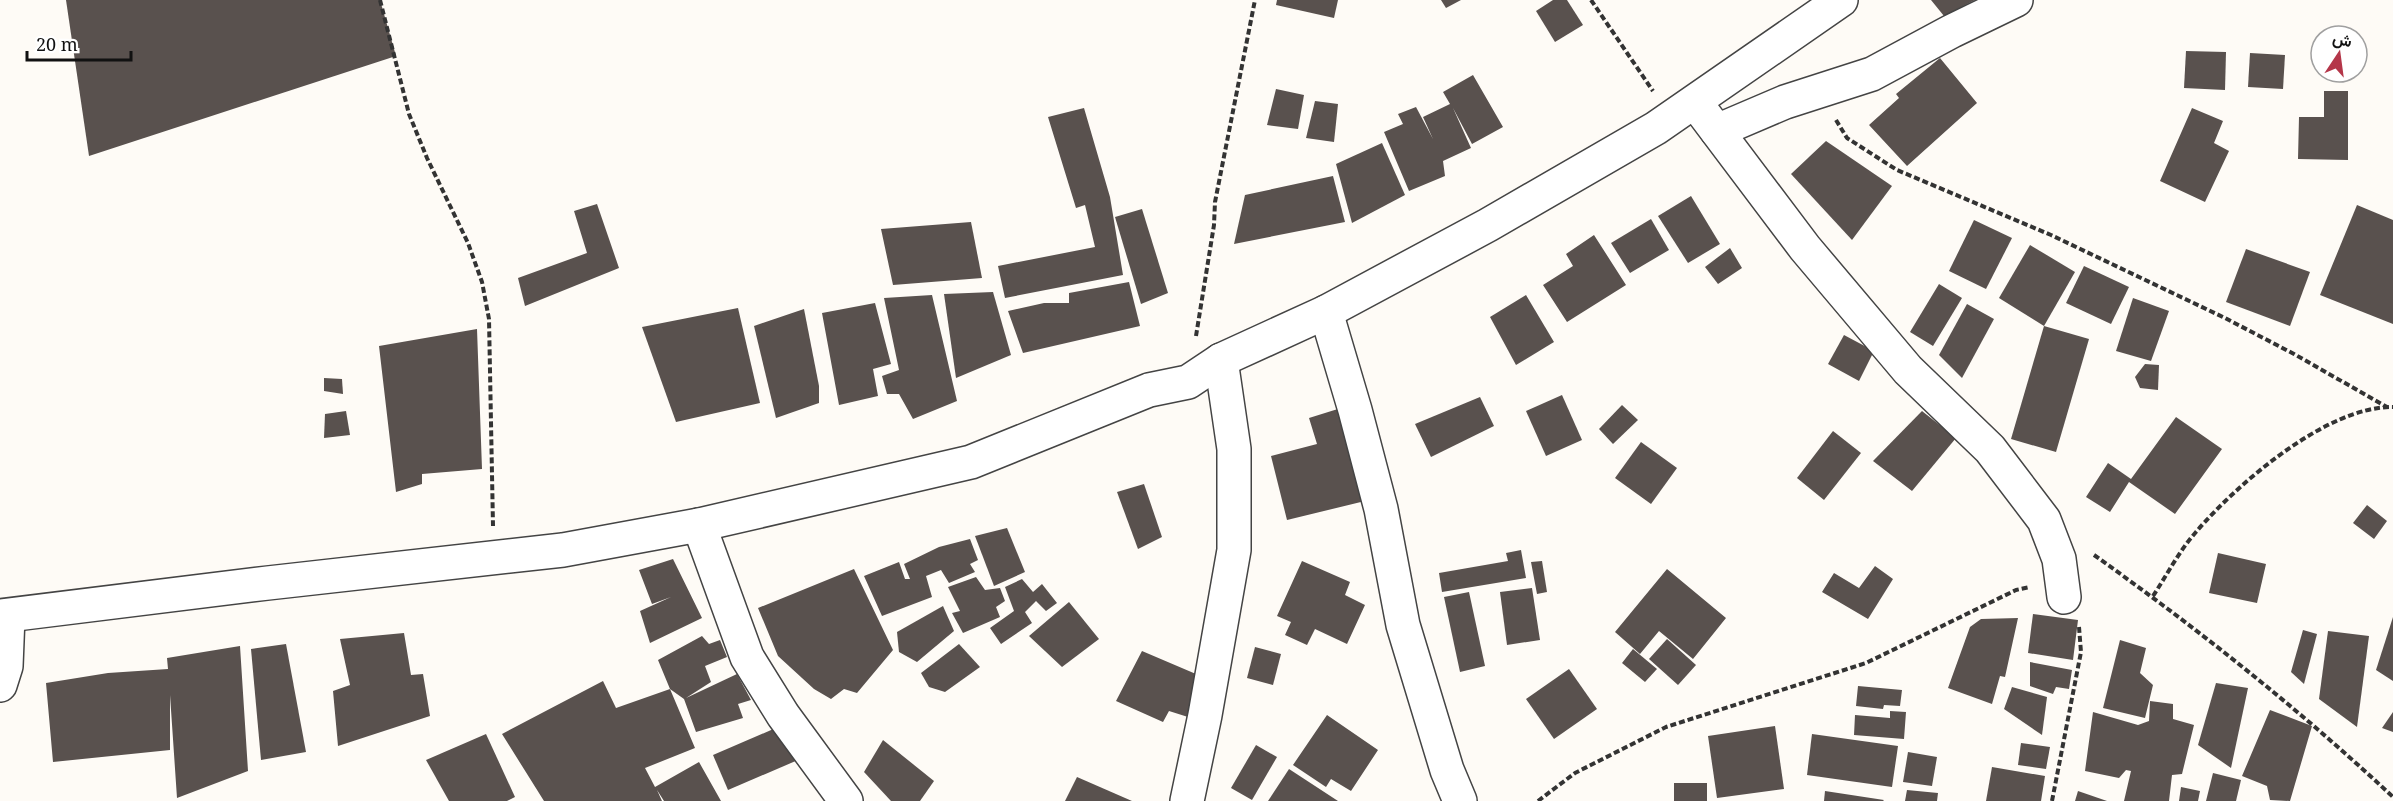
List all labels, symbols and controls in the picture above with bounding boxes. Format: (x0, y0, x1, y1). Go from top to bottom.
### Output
scale bar (27, 24, 130, 62)
north arrow (2309, 24, 2369, 84)
text: ش (2331, 27, 2354, 52)
text: 20 m (36, 32, 78, 56)

